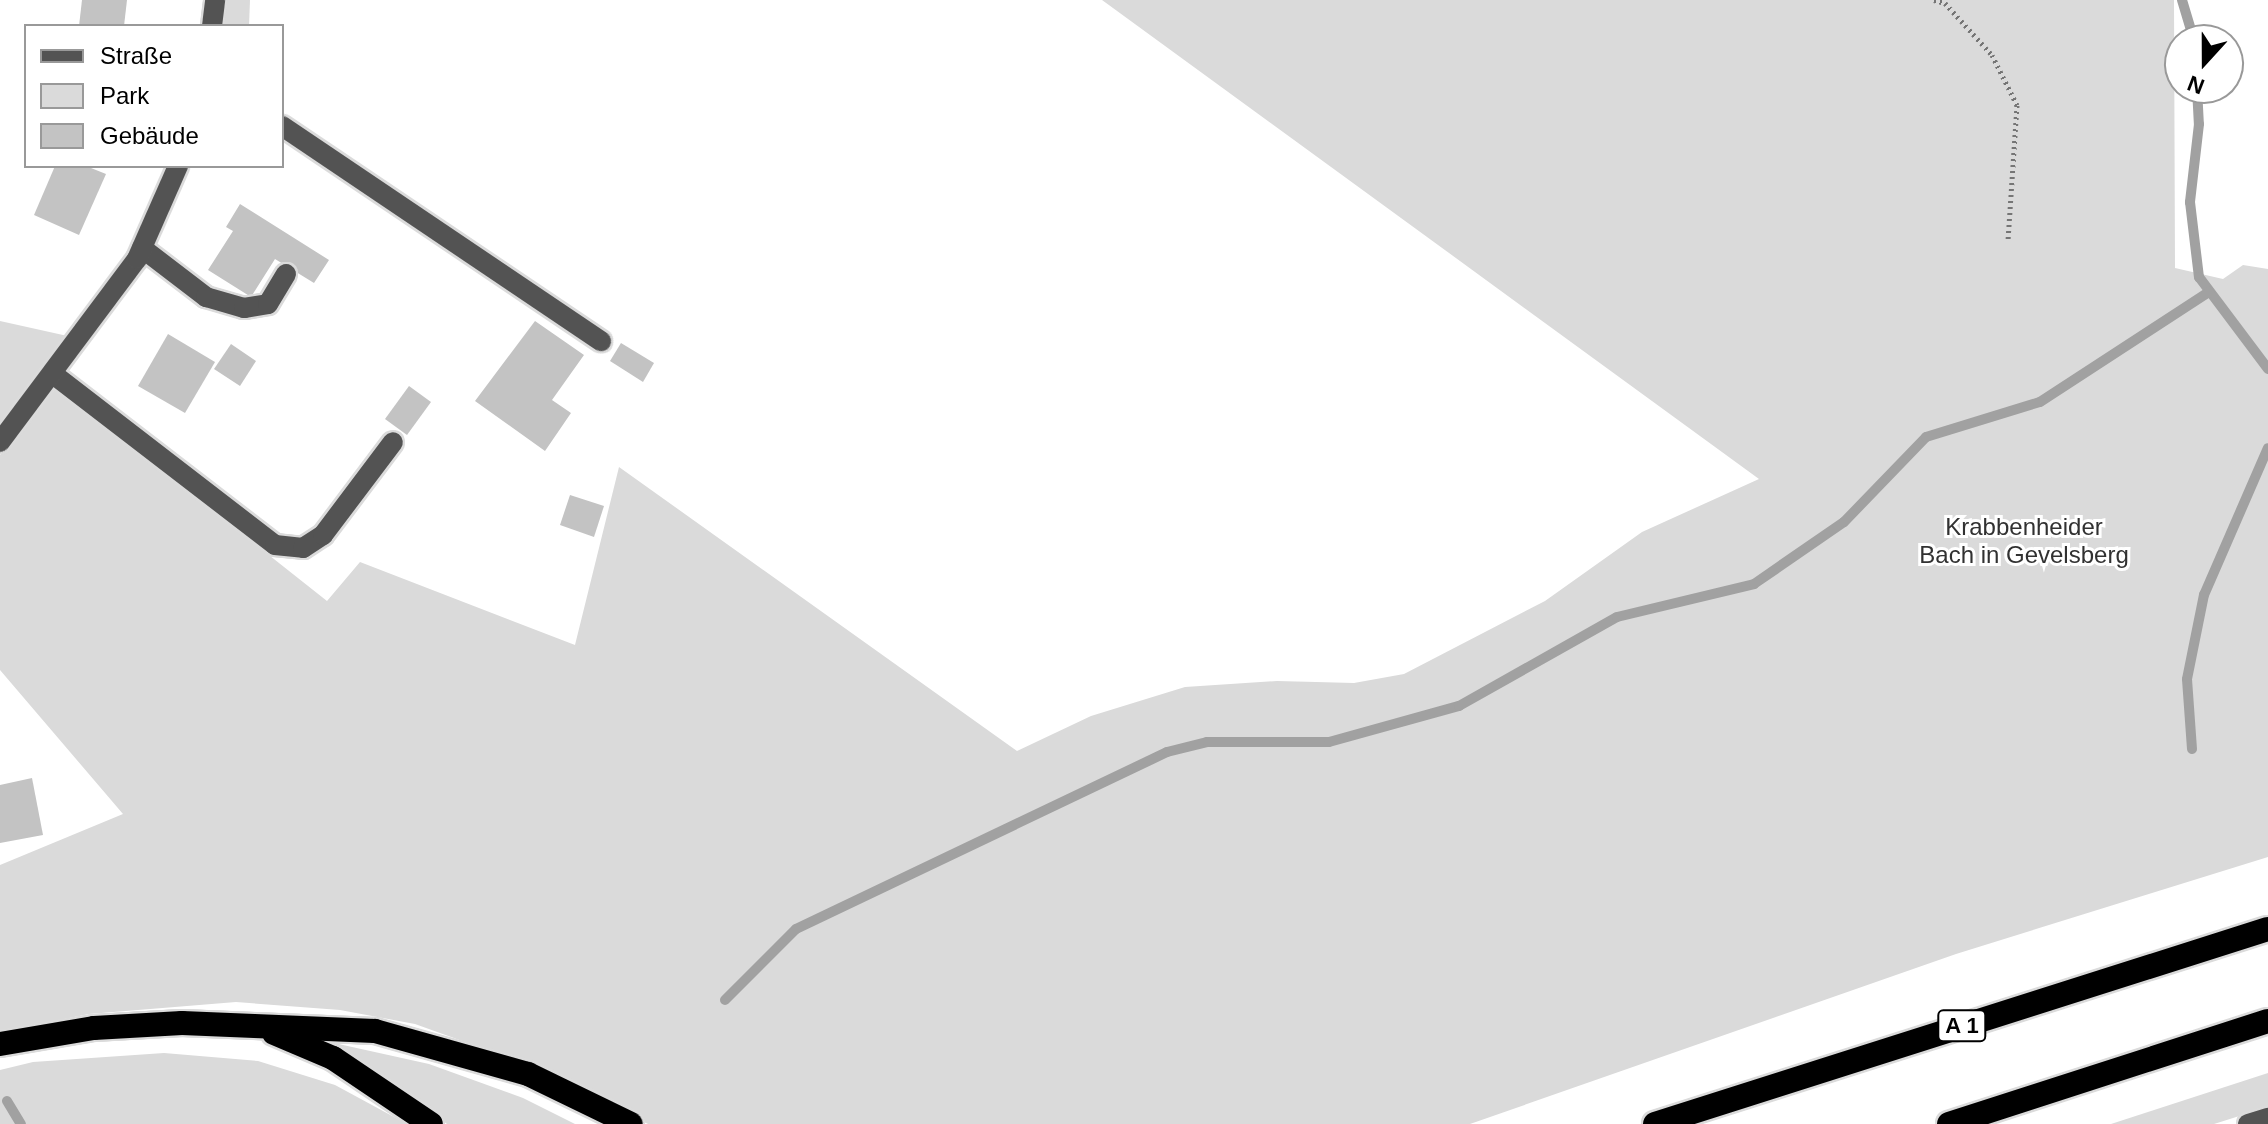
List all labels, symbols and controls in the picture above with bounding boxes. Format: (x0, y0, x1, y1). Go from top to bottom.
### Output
legend (24, 24, 284, 168)
north arrow (2164, 24, 2244, 104)
text: Straße (100, 42, 172, 69)
text: N (2184, 70, 2208, 100)
text: Park (100, 82, 149, 109)
text: Gebäude (100, 122, 199, 149)
park label: Krabbenheider Bach in Gevelsberg (1919, 513, 2129, 569)
road number: A 1 (1936, 1008, 1988, 1044)

